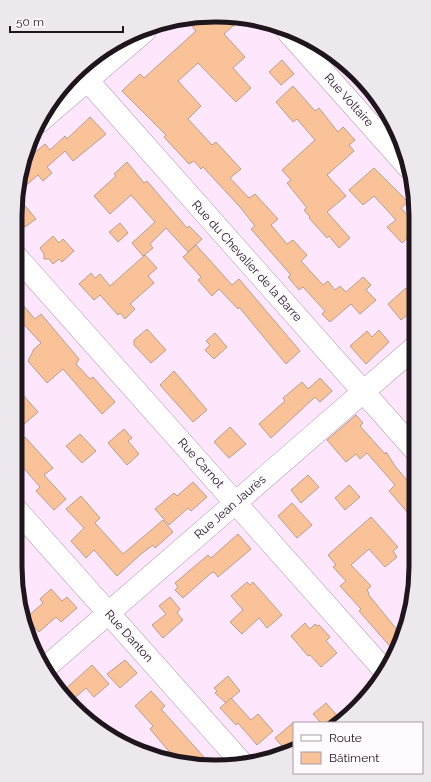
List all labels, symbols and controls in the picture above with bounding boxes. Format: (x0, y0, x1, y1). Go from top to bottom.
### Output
scale bar (10, 8, 123, 34)
text: 50 m (16, 15, 44, 29)
street label: Rue Voltaire (322, 71, 376, 129)
street label: Rue du Chevalier de la Barre (189, 198, 305, 324)
street label: Rue Carnot (175, 435, 227, 491)
street label: Rue Jean Jaurès (192, 472, 269, 542)
street label: Rue Danton (102, 607, 156, 665)
legend (293, 722, 423, 774)
text: Route (329, 731, 362, 745)
text: Bâtiment (329, 751, 379, 765)

